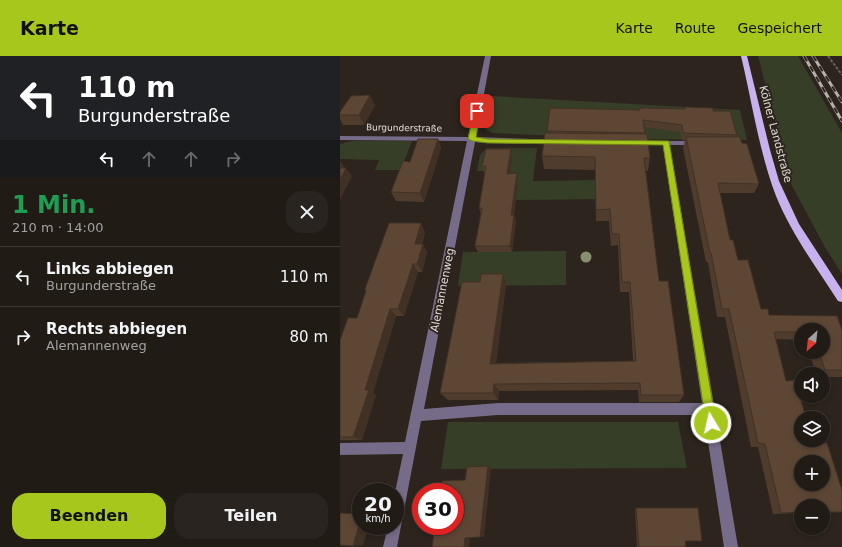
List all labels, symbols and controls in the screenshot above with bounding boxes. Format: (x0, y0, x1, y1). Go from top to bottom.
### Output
text: Karte (20, 17, 79, 39)
text: Karte (615, 20, 653, 36)
text: Route (675, 20, 715, 36)
text: Gespeichert (737, 20, 822, 36)
text: 110 m (78, 71, 175, 104)
icon: left (12, 72, 64, 124)
street label: Kölner Landstraße (756, 84, 795, 184)
pin (460, 94, 494, 128)
icon: arrive (466, 100, 488, 122)
text: Burgunderstraße (78, 105, 230, 126)
street label: Burgunderstraße (366, 122, 443, 134)
icon: left (96, 148, 118, 170)
icon: ahead (138, 148, 160, 170)
icon: ahead (180, 148, 202, 170)
icon: right (222, 148, 244, 170)
text: 1 Min. (12, 191, 95, 219)
button: close (286, 191, 328, 233)
text: 210 m · 14:00 (12, 220, 103, 235)
street label: Alemannenweg (428, 247, 457, 333)
text: Links abbiegen (46, 260, 174, 278)
icon: left (12, 266, 34, 288)
text: 110 m (280, 268, 328, 286)
text: Burgunderstraße (46, 278, 156, 293)
text: Rechts abbiegen (46, 320, 187, 338)
north arrow (794, 323, 830, 359)
map controls (794, 323, 830, 535)
icon: right (12, 326, 34, 348)
text: 80 m (290, 328, 328, 346)
text: Alemannenweg (46, 338, 147, 353)
button: sound (794, 367, 830, 403)
position arrow (690, 402, 732, 444)
button: layers (794, 411, 830, 447)
button: + (794, 455, 830, 491)
speed limit sign: 30 (412, 483, 464, 535)
text: 20 (364, 492, 392, 516)
button: Beenden (12, 493, 166, 539)
button: Teilen (174, 493, 328, 539)
button: − (794, 499, 830, 535)
text: km/h (365, 513, 391, 524)

